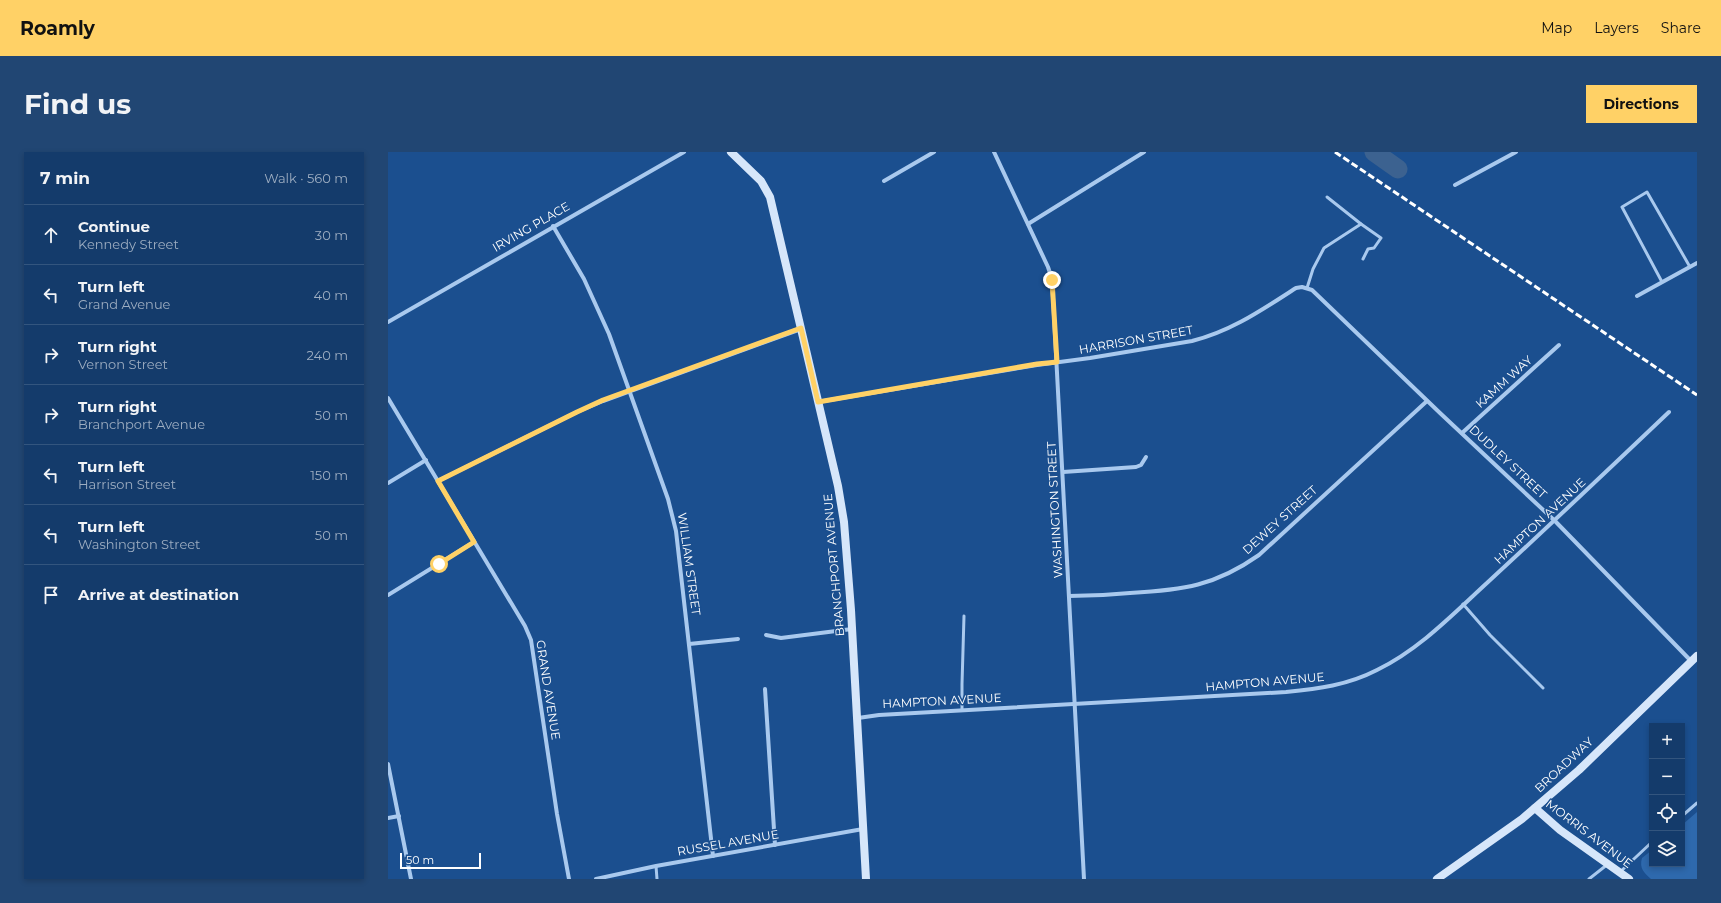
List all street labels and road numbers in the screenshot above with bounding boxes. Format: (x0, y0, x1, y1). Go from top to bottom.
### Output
street label: IRVING PLACE (489, 198, 572, 255)
street label: HARRISON STREET (1078, 322, 1194, 357)
street label: KAMM WAY (1472, 352, 1536, 411)
street label: DUDLEY STREET (1466, 422, 1550, 502)
street label: WASHINGTON STREET (1043, 441, 1066, 579)
street label: HAMPTON AVENUE (1491, 474, 1588, 567)
street label: DEWEY STREET (1239, 482, 1320, 557)
street label: BRANCHPORT AVENUE (820, 493, 847, 637)
street label: WILLIAM STREET (675, 512, 704, 616)
street label: GRAND AVENUE (533, 639, 564, 741)
street label: HAMPTON AVENUE (1205, 669, 1325, 694)
street label: HAMPTON AVENUE (882, 690, 1002, 711)
street label: BROADWAY (1531, 733, 1596, 796)
street label: MORRIS AVENUE (1543, 796, 1636, 871)
street label: RUSSEL AVENUE (676, 826, 780, 859)

